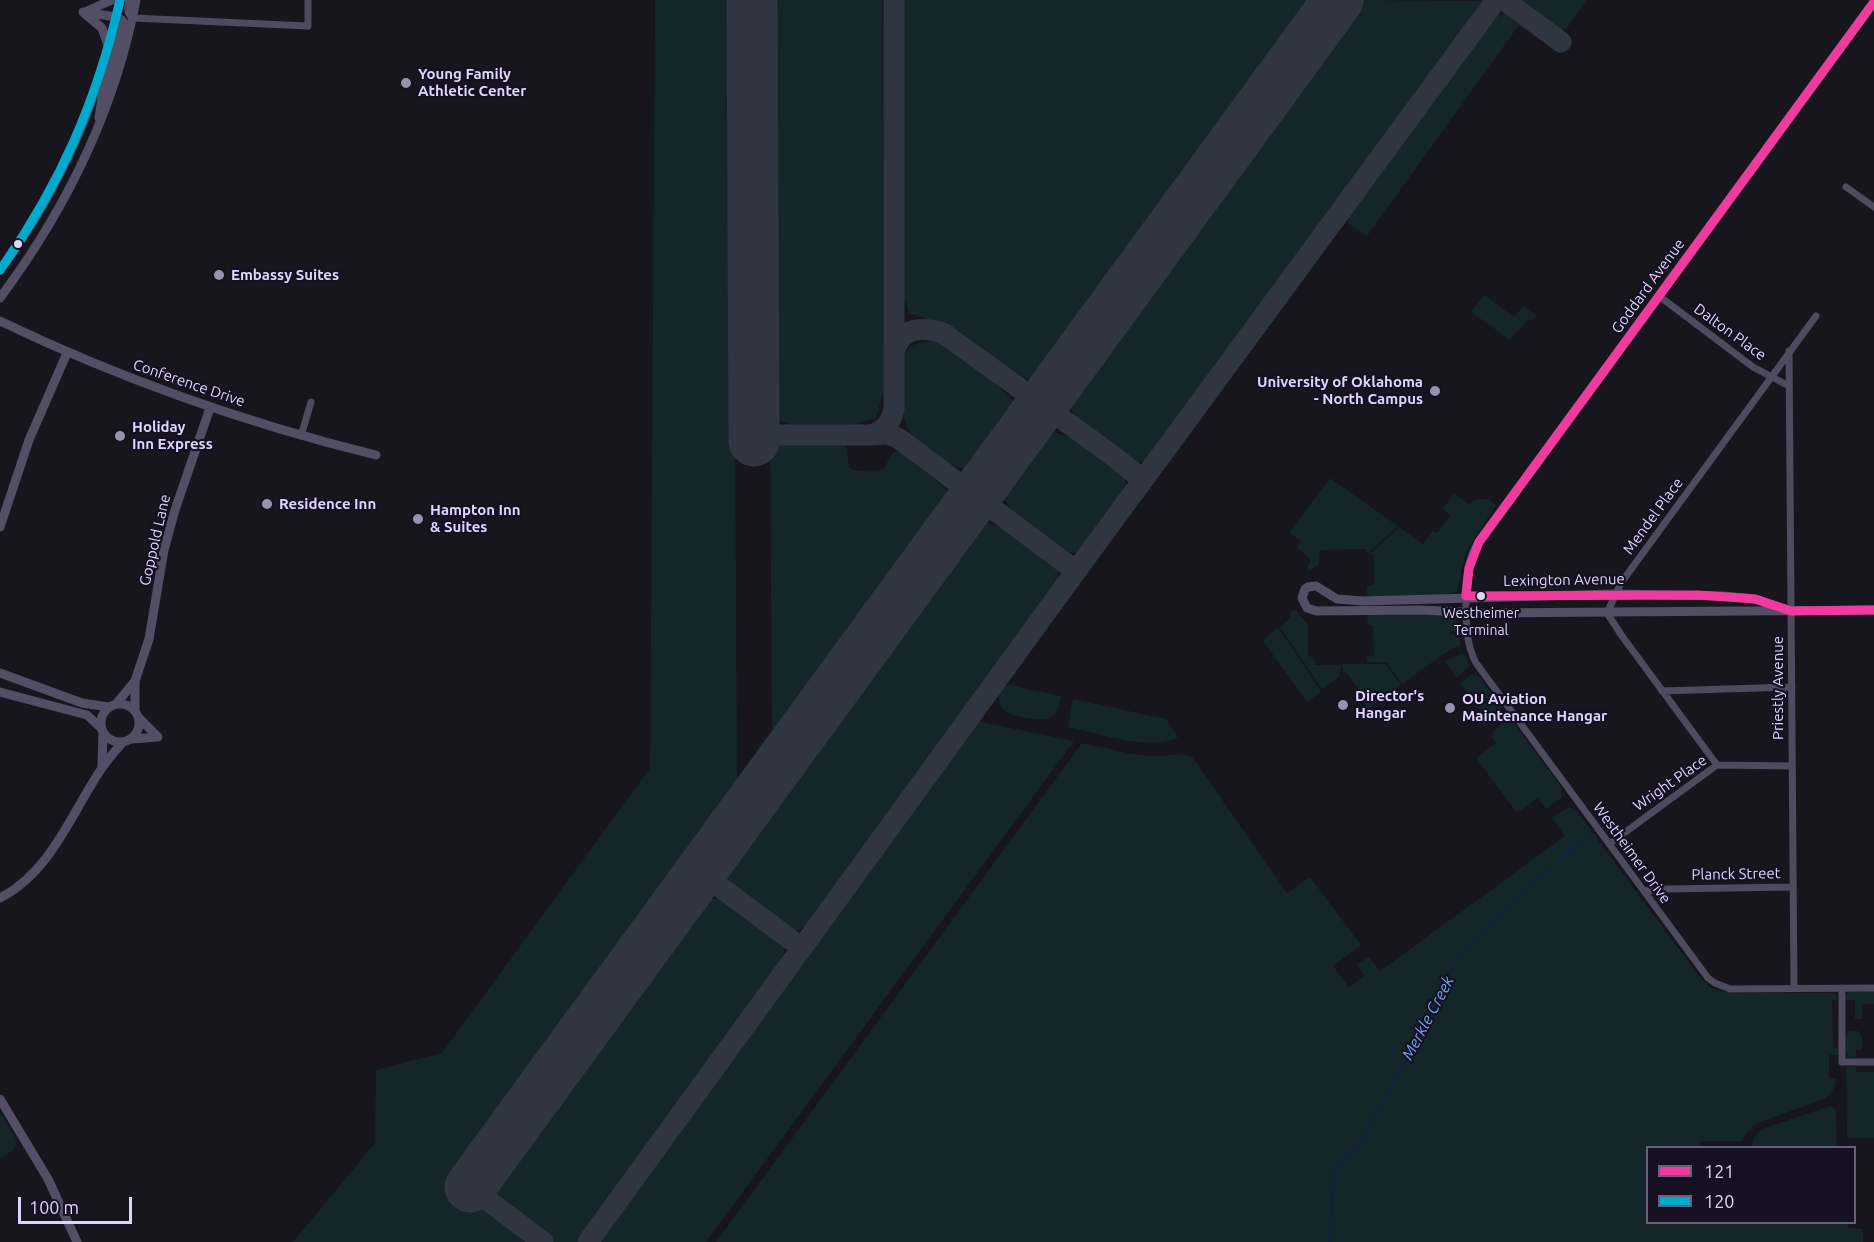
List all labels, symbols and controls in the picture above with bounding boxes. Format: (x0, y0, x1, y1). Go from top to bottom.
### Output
place label: Young Family Athletic Center (418, 65, 526, 100)
marker: Young Family Athletic Center (399, 76, 413, 90)
street label: Goddard Avenue (1608, 235, 1688, 337)
unlabelled marker (12, 238, 24, 250)
place label: Embassy Suites (231, 266, 339, 284)
marker: Embassy Suites (212, 268, 226, 282)
street label: Dalton Place (1690, 300, 1770, 364)
street label: Conference Drive (131, 355, 247, 411)
place label: University of Oklahoma - North Campus (1257, 373, 1423, 408)
marker: University of Oklahoma - North Campus (1428, 384, 1442, 398)
place label: Holiday Inn Express (132, 418, 213, 453)
marker: Holiday Inn Express (113, 429, 127, 443)
street label: Mendel Place (1619, 474, 1687, 558)
street label: Goppold Lane (136, 492, 174, 588)
place label: Residence Inn (279, 495, 376, 513)
marker: Residence Inn (260, 497, 274, 511)
place label: Hampton Inn & Suites (430, 501, 521, 536)
marker: Hampton Inn & Suites (411, 512, 425, 526)
street label: Lexington Avenue (1503, 570, 1625, 590)
marker: Westheimer Terminal (1475, 590, 1487, 602)
place label: Westheimer Terminal (1443, 605, 1519, 638)
street label: Priestly Avenue (1769, 636, 1787, 740)
place label: Director's Hangar (1355, 687, 1424, 722)
place label: OU Aviation Maintenance Hangar (1462, 690, 1607, 725)
marker: Director's Hangar (1336, 698, 1350, 712)
marker: OU Aviation Maintenance Hangar (1443, 701, 1457, 715)
street label: Wright Place (1630, 751, 1710, 815)
street label: Westheimer Drive (1589, 799, 1675, 907)
street label: Planck Street (1691, 864, 1781, 884)
water label: Merkle Creek (1398, 973, 1458, 1063)
legend (1646, 1146, 1856, 1224)
text: 121 (1704, 1161, 1734, 1181)
scale bar (21, 1185, 135, 1223)
text: 120 (1704, 1191, 1734, 1211)
text: 100 m (29, 1197, 79, 1217)

